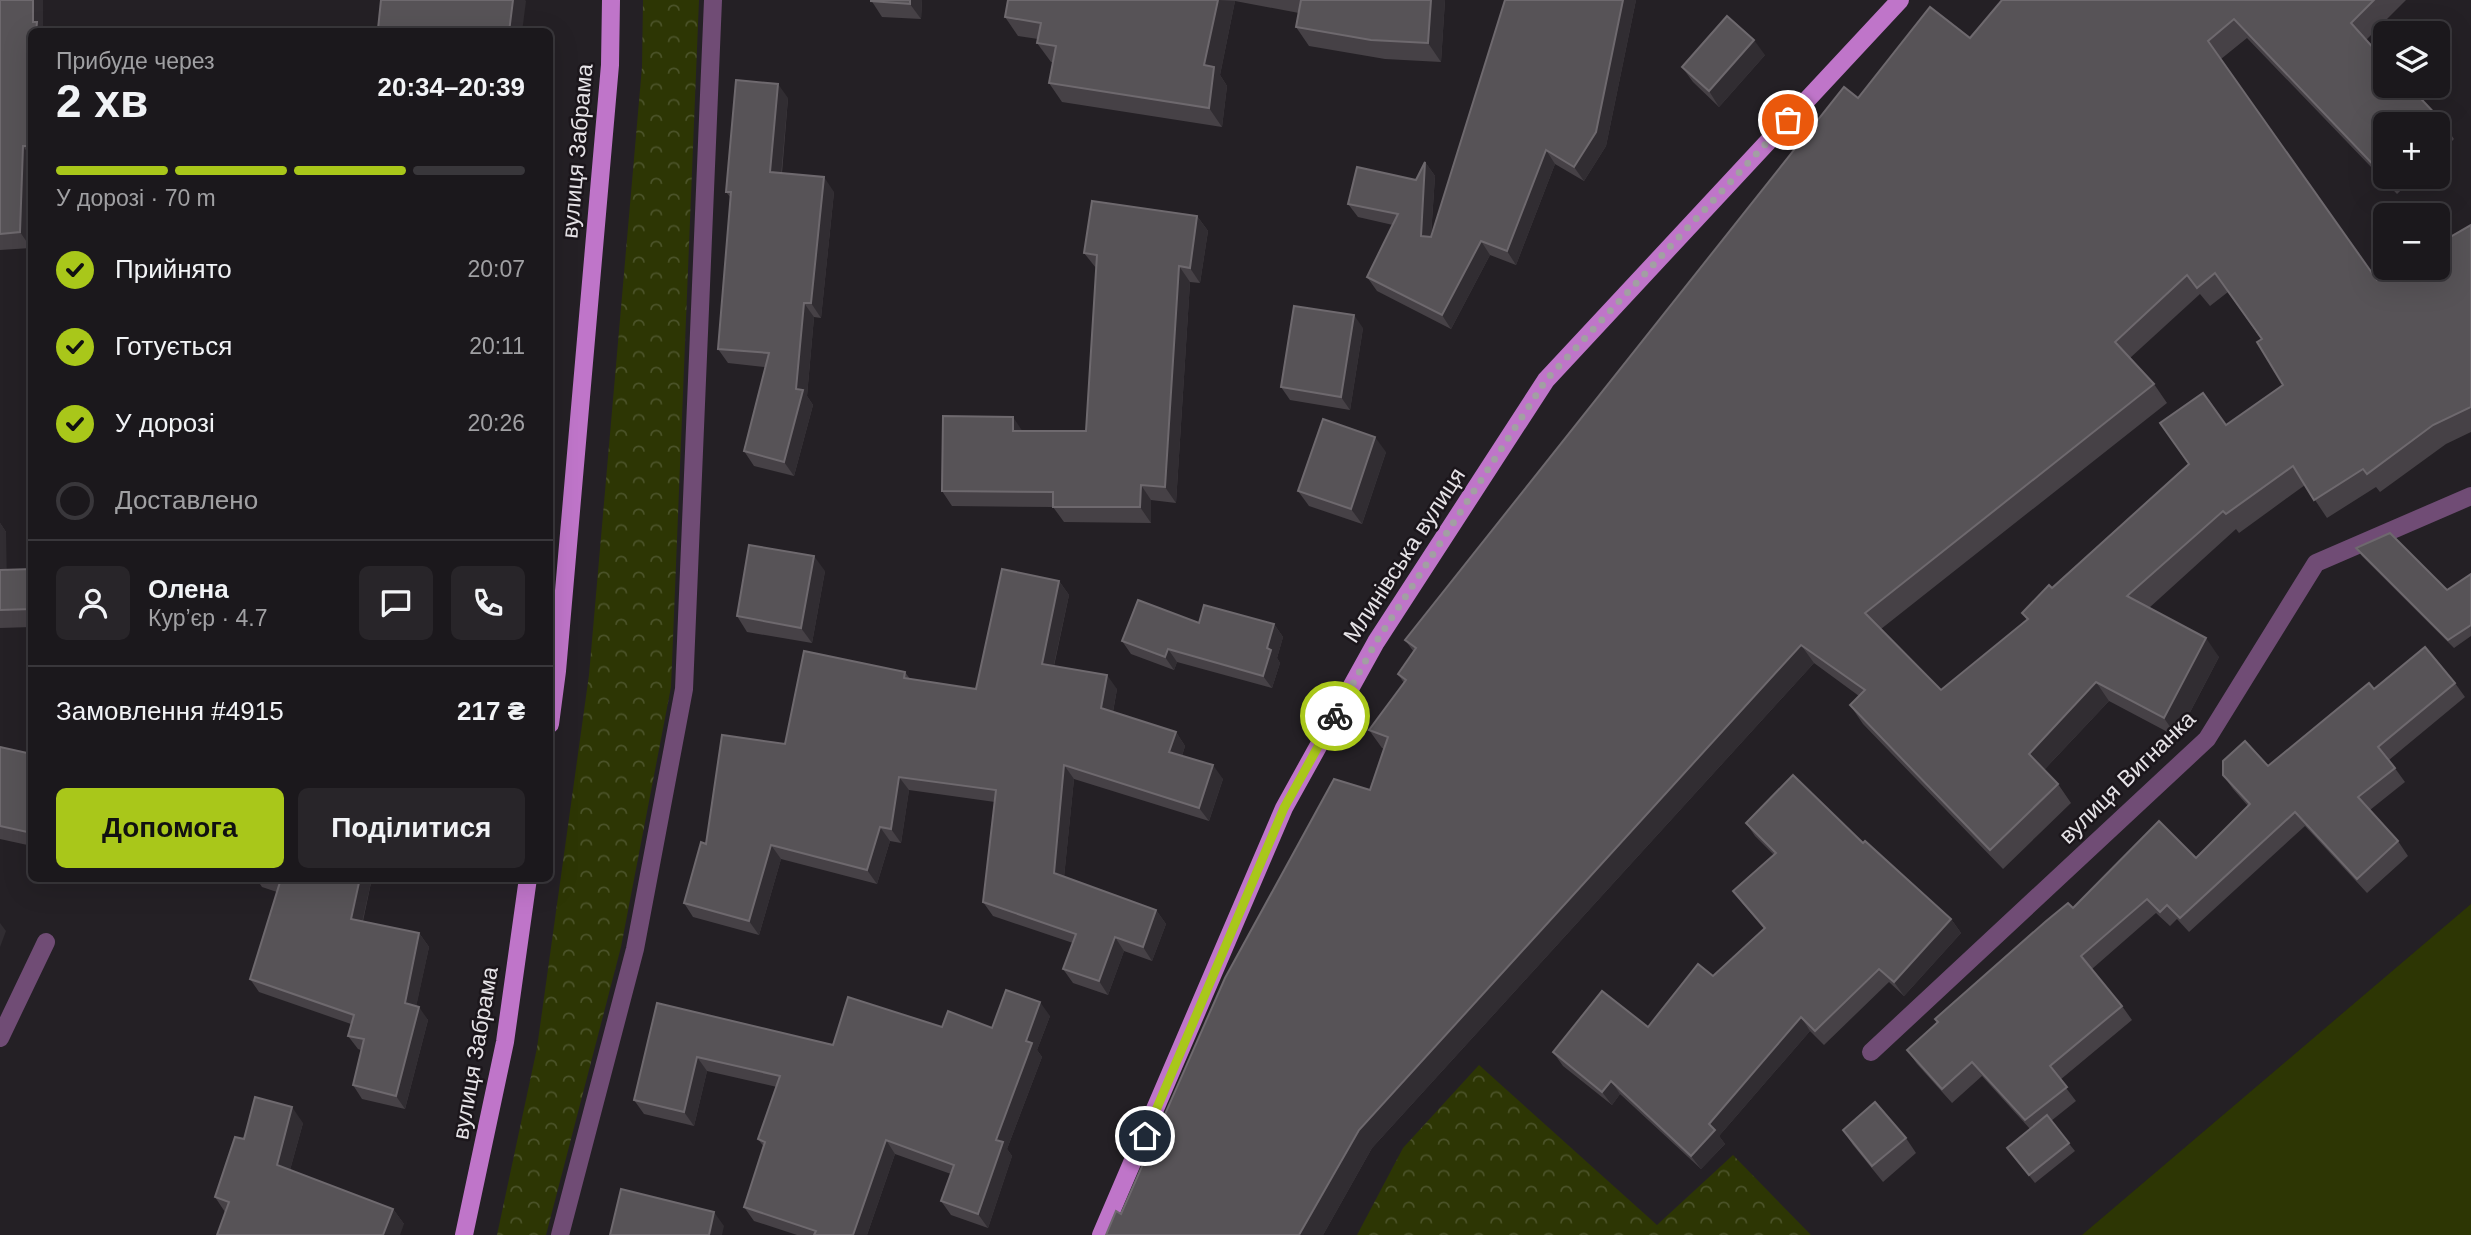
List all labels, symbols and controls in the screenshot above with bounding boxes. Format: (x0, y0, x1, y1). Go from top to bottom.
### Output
map controls (2373, 21, 2450, 280)
button: layers (2373, 21, 2450, 98)
text: Прибуде через (56, 48, 215, 74)
street label: вулиця Забрама (556, 62, 598, 239)
text: 20:34–20:39 (378, 72, 525, 102)
text: 2 хв (56, 75, 148, 127)
pin (1758, 90, 1818, 150)
icon: bag (1769, 101, 1807, 139)
button: + (2373, 112, 2450, 189)
text: У дорозі · 70 m (56, 185, 216, 211)
button: − (2373, 203, 2450, 280)
icon: check (56, 251, 94, 289)
text: Прийнято (115, 254, 232, 284)
text: 20:07 (467, 256, 525, 282)
icon: check (56, 328, 94, 366)
text: Готується (115, 331, 232, 361)
text: 20:11 (469, 333, 525, 359)
icon: check (56, 405, 94, 443)
text: У дорозі (115, 408, 215, 438)
text: 20:26 (467, 410, 525, 436)
street label: Млинівська вулиця (1338, 463, 1470, 647)
text: Доставлено (115, 485, 258, 515)
button: person (56, 566, 130, 640)
button: chat (359, 566, 433, 640)
button: phone (451, 566, 525, 640)
text: Олена (148, 574, 229, 604)
text: Кур’єр · 4.7 (148, 605, 267, 631)
courier (1300, 681, 1370, 751)
text: Замовлення #4915 (56, 696, 284, 726)
text: 217 ₴ (457, 696, 525, 726)
icon: bike (1316, 697, 1354, 735)
street label: вулиця Вигнанка (2054, 705, 2201, 849)
button: Допомога (56, 788, 284, 868)
button: Поділитися (298, 788, 525, 868)
street label: вулиця Забрама (447, 964, 503, 1141)
pin (1115, 1106, 1175, 1166)
icon: home (1126, 1117, 1164, 1155)

